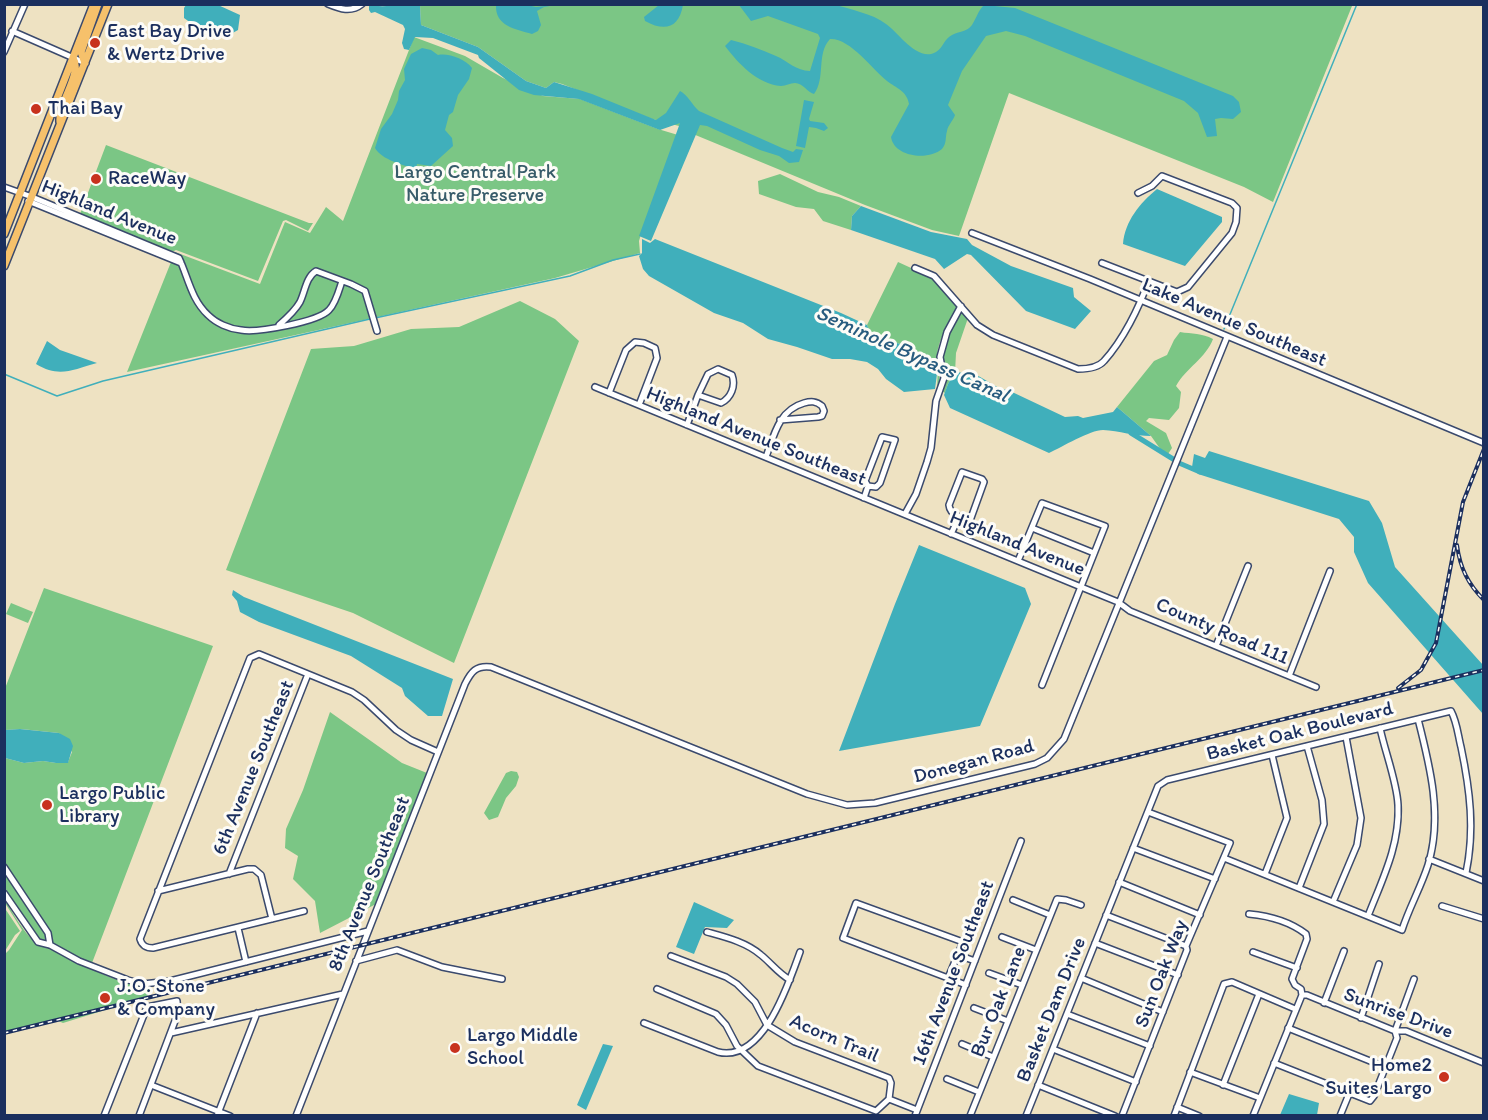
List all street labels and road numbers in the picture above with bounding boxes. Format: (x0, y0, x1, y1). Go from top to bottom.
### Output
street label: Highland Avenue (38, 175, 180, 251)
street label: Lake Avenue Southeast (1138, 273, 1330, 373)
street label: Highland Avenue Southeast (642, 382, 870, 492)
street label: Highland Avenue (946, 506, 1088, 582)
street label: County Road 111 (1152, 593, 1292, 671)
street label: 6th Avenue Southeast (208, 677, 300, 859)
street label: Basket Oak Boulevard (1204, 697, 1396, 767)
street label: Donegan Road (911, 734, 1037, 790)
street label: 8th Avenue Southeast (324, 793, 416, 975)
street label: 16th Avenue Southeast (908, 877, 1000, 1069)
street label: Sun Oak Way (1130, 917, 1194, 1031)
street label: Basket Dam Drive (1012, 934, 1092, 1086)
street label: Bur Oak Lane (966, 943, 1032, 1061)
street label: Sunrise Drive (1340, 983, 1456, 1045)
street label: Acorn Trail (786, 1009, 882, 1069)

